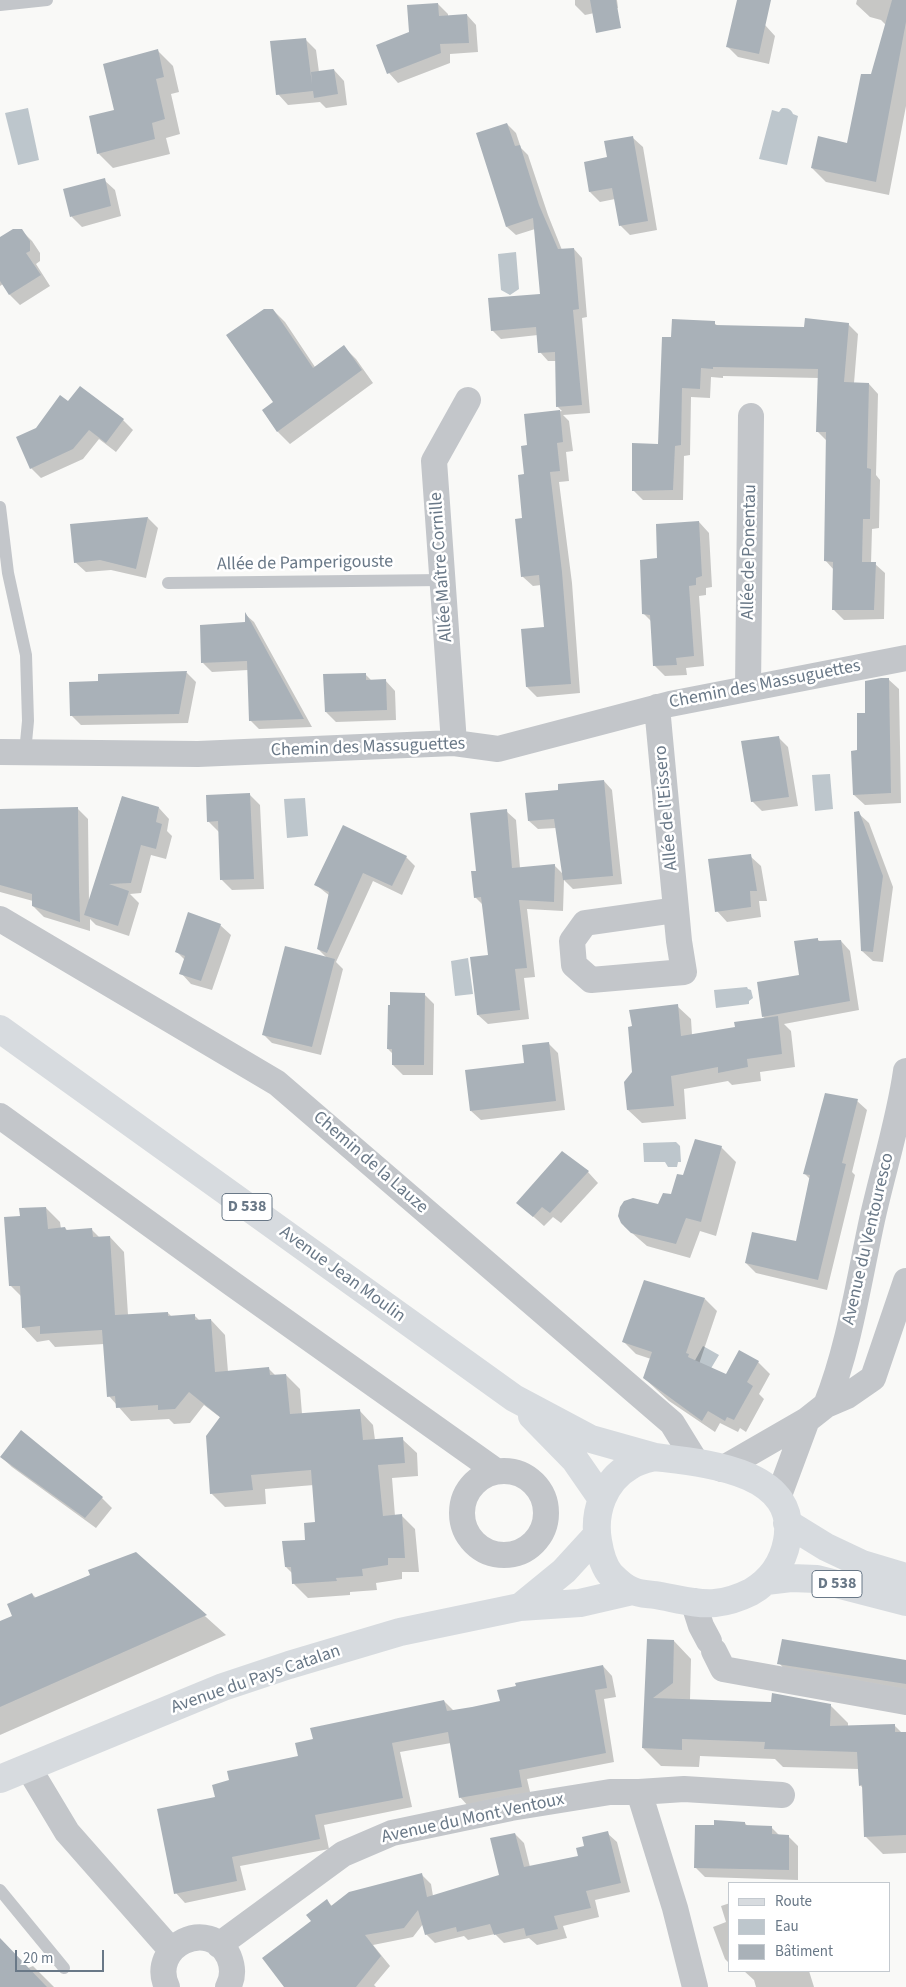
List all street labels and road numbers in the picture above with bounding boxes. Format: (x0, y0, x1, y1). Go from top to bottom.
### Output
street label: Allée de Ponentau (738, 484, 762, 620)
street label: Allée Maître Cornille (426, 491, 458, 643)
street label: Allée de Pamperigouste (217, 552, 393, 576)
street label: Chemin des Massuguettes (667, 656, 863, 714)
street label: Chemin des Massuguettes (270, 734, 466, 762)
street label: Allée de l'Eissero (651, 744, 683, 872)
street label: Chemin de la Lauze (308, 1107, 432, 1219)
street label: Avenue du Ventouresco (839, 1151, 899, 1327)
road number: D 538 (222, 1194, 272, 1220)
street label: Avenue Jean Moulin (275, 1222, 409, 1328)
road number: D 538 (812, 1570, 862, 1598)
street label: Avenue du Pays Catalan (168, 1641, 344, 1719)
street label: Avenue du Mont Ventoux (380, 1789, 566, 1849)

